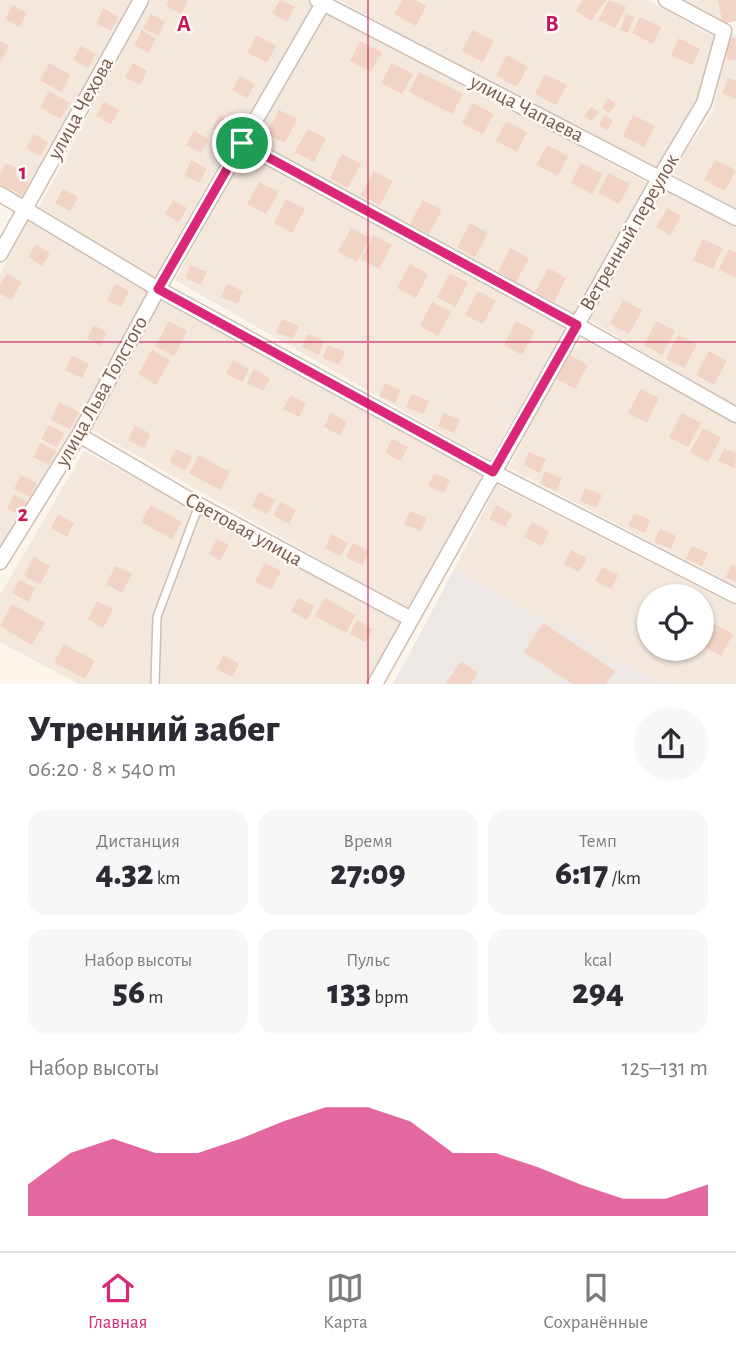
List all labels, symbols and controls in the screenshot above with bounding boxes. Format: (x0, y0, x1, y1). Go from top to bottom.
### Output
text: A (177, 13, 191, 36)
text: B (545, 13, 559, 36)
street label: улица Чехова (43, 53, 117, 164)
street label: улица Чапаева (466, 70, 587, 146)
pin (212, 113, 272, 173)
icon: arrive (223, 124, 261, 162)
street label: Ветренный переулок (576, 150, 683, 314)
text: 1 (19, 161, 27, 184)
street label: улица Льва Толстого (51, 313, 151, 471)
street label: Световая улица (182, 489, 306, 570)
text: 2 (18, 503, 29, 526)
map controls (637, 584, 714, 661)
button: locate (637, 584, 714, 661)
button: share (634, 707, 708, 781)
text: Утренний забег (28, 711, 280, 749)
text: 06:20 · 8 × 540 m (28, 758, 176, 781)
text: Дистанция (96, 832, 180, 851)
text: Время (343, 832, 393, 851)
text: Темп (579, 832, 617, 851)
text: 4.32 (95, 856, 154, 891)
text: 27:09 (330, 856, 406, 891)
text: 6:17 (555, 856, 608, 891)
text: km (154, 869, 181, 888)
text: /km (608, 869, 641, 888)
text: Набор высоты (84, 951, 192, 970)
text: Пульс (346, 951, 390, 970)
text: kcal (584, 951, 612, 970)
text: 56 (113, 975, 145, 1010)
text: 133 (327, 975, 371, 1010)
text: 294 (572, 975, 624, 1010)
text: m (145, 988, 163, 1007)
text: bpm (371, 988, 409, 1007)
text: Набор высоты (28, 1057, 160, 1080)
text: 125–131 m (622, 1057, 708, 1080)
tab: Главная (88, 1269, 147, 1334)
tab: Карта (323, 1269, 368, 1334)
tab: Сохранённые (543, 1269, 648, 1334)

